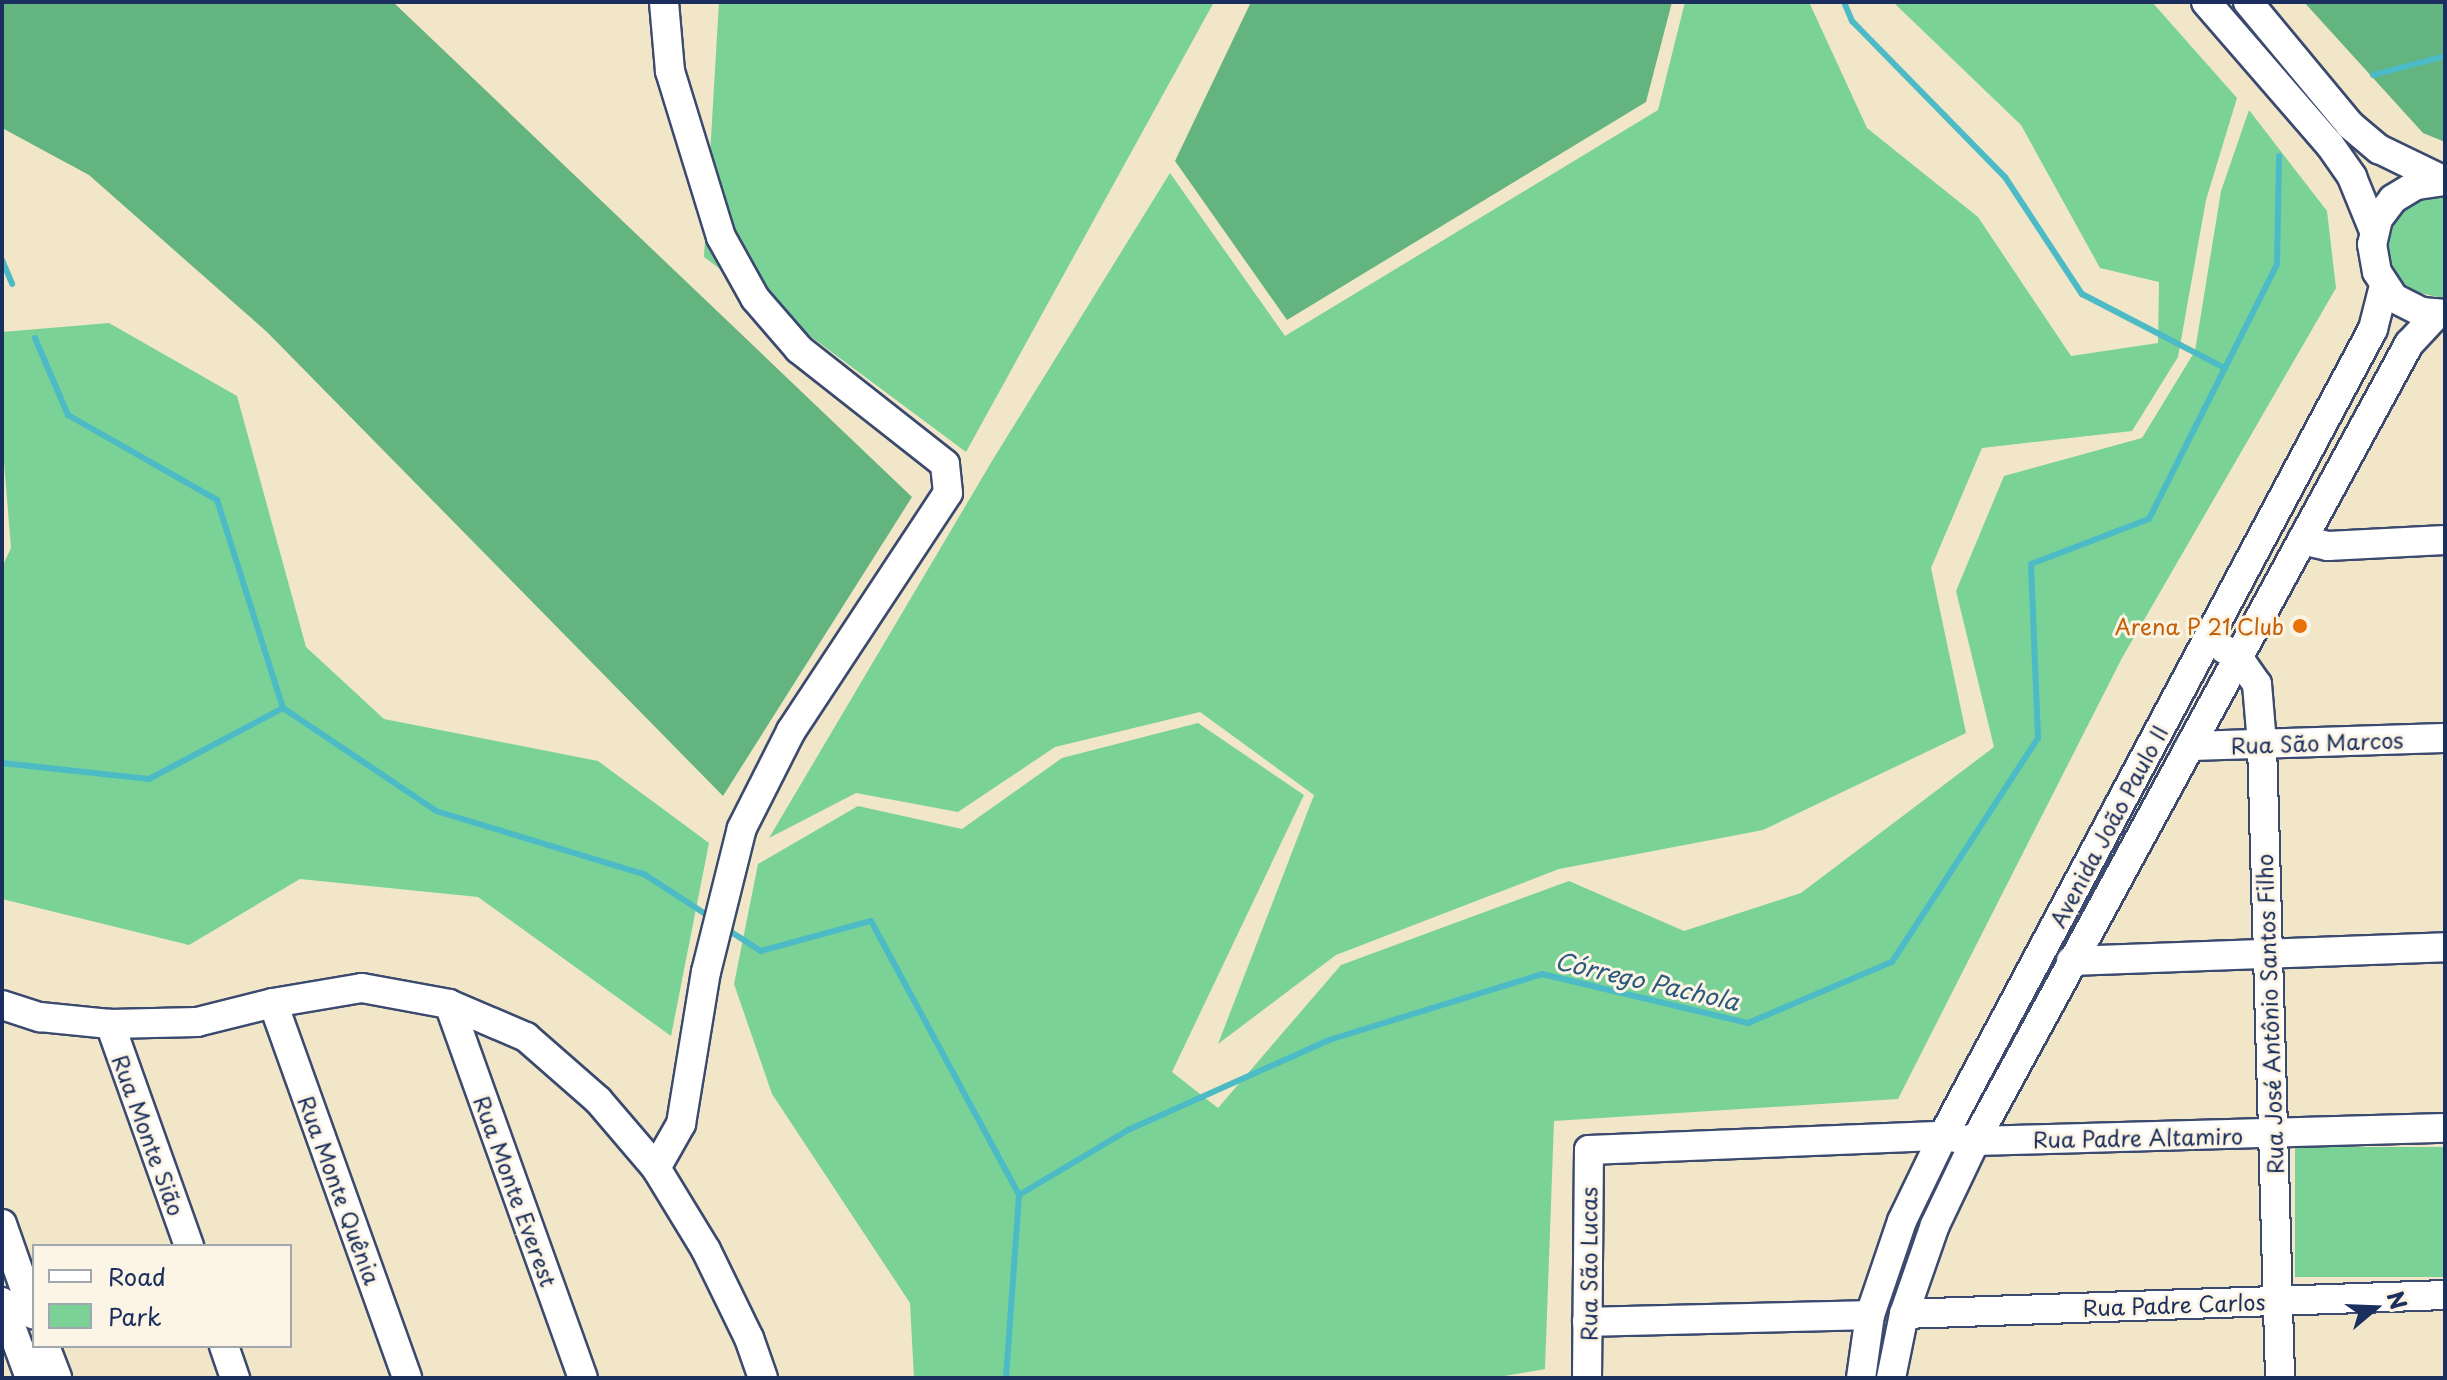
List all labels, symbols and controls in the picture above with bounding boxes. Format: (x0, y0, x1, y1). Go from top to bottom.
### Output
place label: Arena P 21 Club (2113, 613, 2284, 639)
marker: Arena P 21 Club (2291, 617, 2309, 635)
street label: Avenida João Paulo II (2043, 720, 2173, 932)
street label: Rua São Marcos (2229, 726, 2405, 758)
street label: Rua José Antônio Santos Filho (2250, 852, 2288, 1176)
water label: Córrego Pachola (1551, 946, 1743, 1016)
street label: Rua Monte Sião (108, 1051, 190, 1219)
street label: Rua Monte Quênia (293, 1092, 387, 1288)
street label: Rua Monte Everest (469, 1092, 563, 1290)
street label: Rua Padre Altamiro (2033, 1122, 2243, 1152)
street label: Rua São Lucas (1575, 1186, 1601, 1342)
legend (32, 1244, 292, 1348)
text: Road (108, 1258, 166, 1294)
north arrow (2335, 1268, 2415, 1348)
text: N (2380, 1286, 2417, 1314)
street label: Rua Padre Carlos (2082, 1288, 2266, 1320)
text: Park (108, 1298, 162, 1334)

